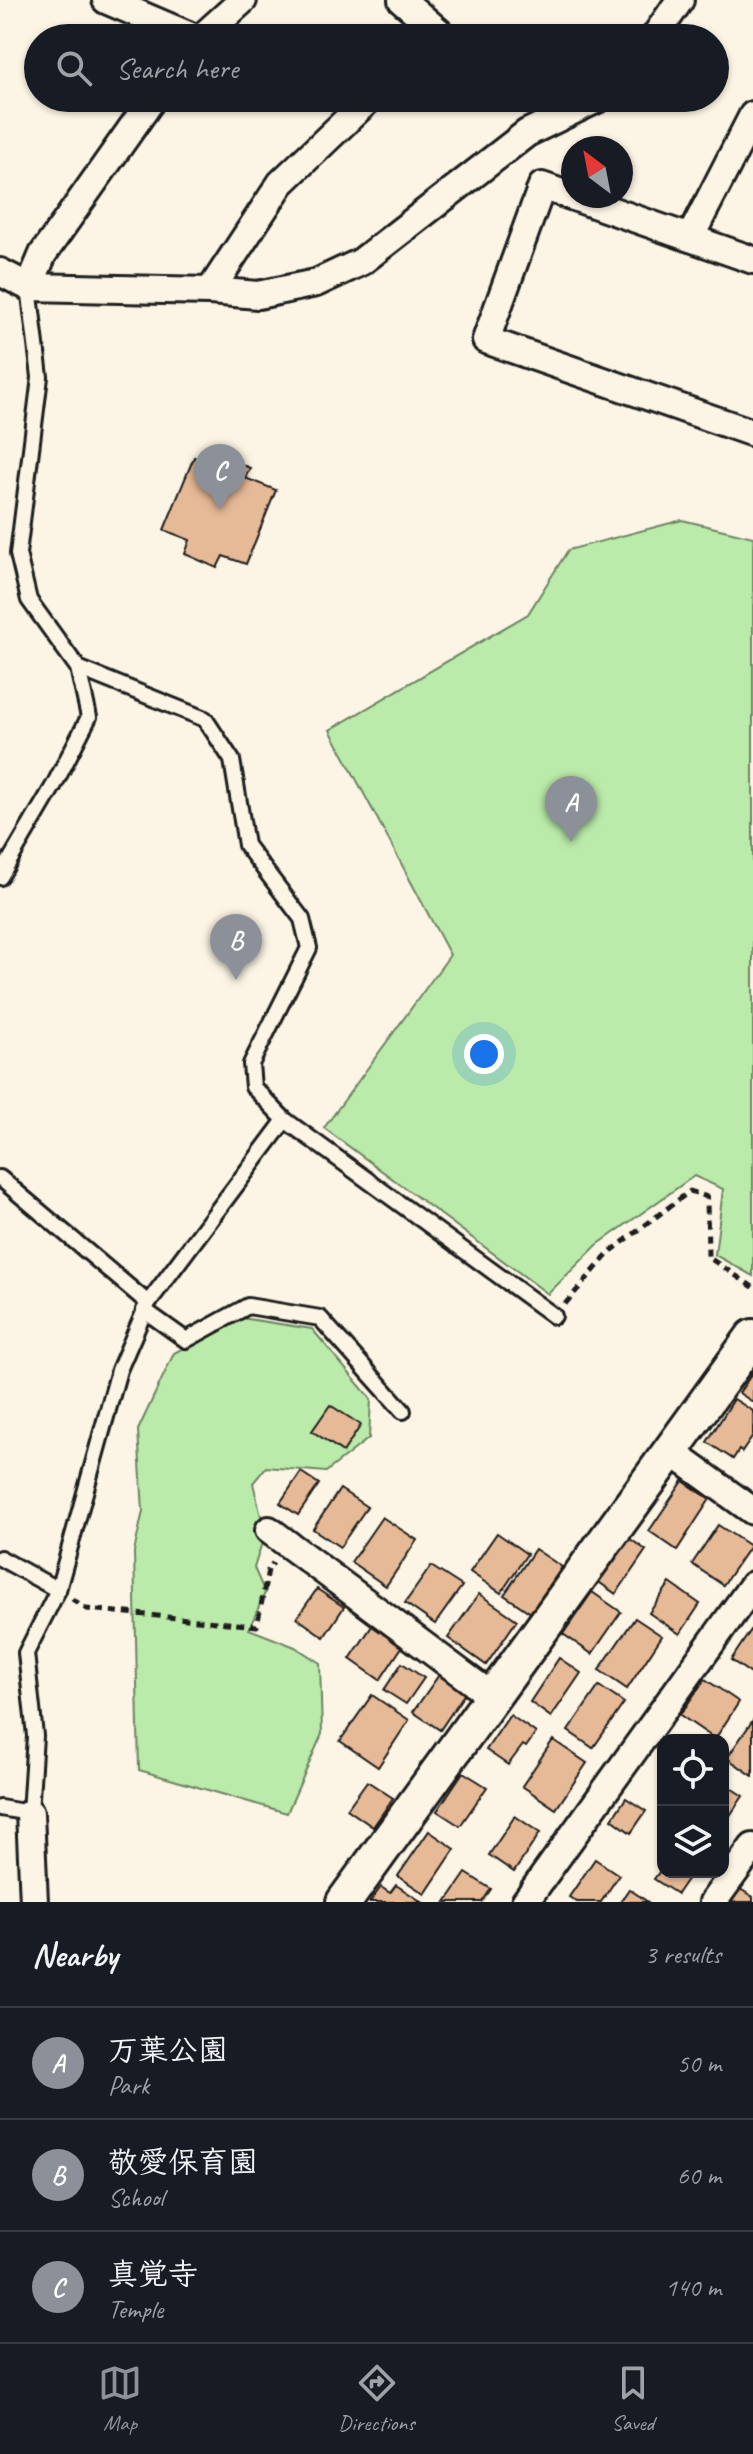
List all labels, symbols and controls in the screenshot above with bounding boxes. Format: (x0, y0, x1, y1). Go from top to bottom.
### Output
search box (24, 24, 729, 112)
icon: search (52, 46, 96, 90)
text: Search here (116, 49, 238, 87)
north arrow (561, 136, 633, 208)
pin: C (194, 444, 246, 510)
pin: A (545, 776, 597, 842)
pin: B (210, 914, 262, 980)
your location (464, 1034, 504, 1074)
map controls (657, 1734, 729, 1878)
button: locate (657, 1734, 729, 1806)
button: layers (657, 1806, 729, 1878)
text: Nearby (32, 1933, 118, 1976)
text: 3 results (645, 1938, 721, 1971)
text: 万葉公園 (108, 2031, 228, 2069)
text: A (51, 2047, 65, 2080)
text: 50 m (677, 2047, 721, 2080)
text: Park (108, 2069, 149, 2102)
text: 敬愛保育園 (108, 2143, 258, 2181)
text: B (51, 2159, 65, 2192)
text: 60 m (677, 2159, 721, 2192)
text: School (108, 2181, 164, 2214)
text: 真覚寺 (108, 2255, 198, 2293)
text: C (52, 2271, 64, 2304)
text: 140 m (665, 2271, 721, 2304)
text: Temple (108, 2293, 163, 2326)
tab: Map (98, 2361, 142, 2437)
tab: Directions (338, 2361, 415, 2437)
tab: Saved (611, 2361, 655, 2437)

